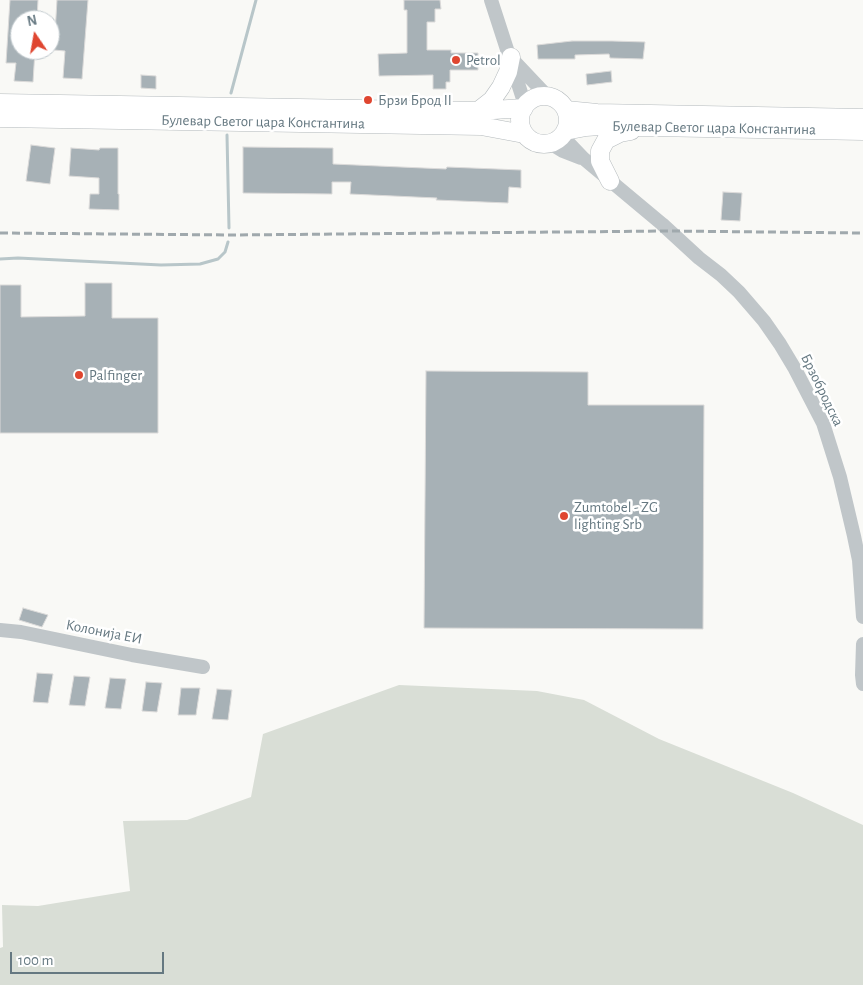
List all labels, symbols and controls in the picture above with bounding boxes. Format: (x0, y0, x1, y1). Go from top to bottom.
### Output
north arrow (10, 10, 60, 60)
text: N (26, 13, 38, 29)
place label: Petrol (466, 51, 501, 69)
marker: Petrol (450, 54, 462, 66)
place label: Брзи Брод II (378, 91, 452, 109)
marker: Брзи Брод II (362, 94, 374, 106)
street label: Булевар Светог цара Константина (161, 111, 365, 133)
street label: Булевар Светог цара Константина (612, 117, 816, 139)
street label: Брзобродска (797, 351, 847, 429)
place label: Palfinger (89, 366, 142, 384)
marker: Palfinger (73, 369, 85, 381)
place label: Zumtobel - ZG lighting Srb (574, 498, 658, 533)
marker: Zumtobel - ZG lighting Srb (558, 510, 570, 522)
street label: Колонија ЕИ (64, 616, 144, 648)
scale bar (12, 942, 166, 974)
text: 100 m (18, 953, 53, 968)

